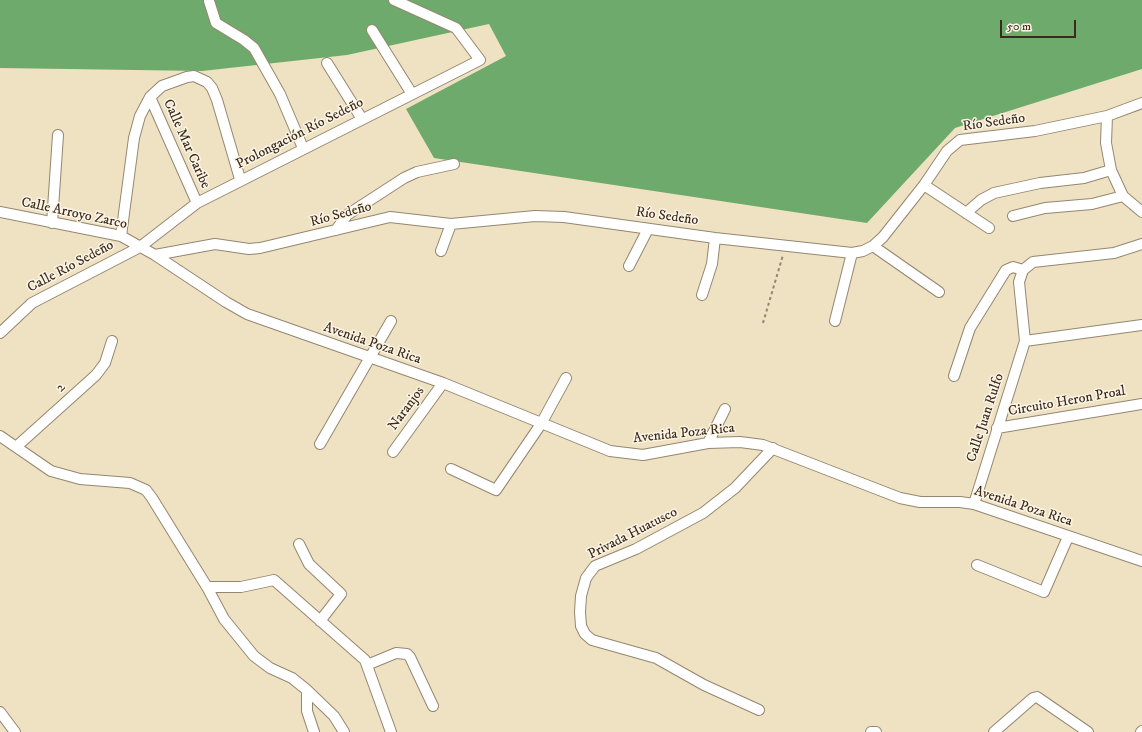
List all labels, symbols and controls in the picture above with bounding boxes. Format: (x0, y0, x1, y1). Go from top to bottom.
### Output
scale bar (1002, 12, 1078, 38)
text: 50 m (1007, 19, 1031, 34)
street label: Prolongación Río Sedeño (234, 95, 366, 173)
street label: Calle Mar Caribe (159, 97, 213, 191)
street label: Río Sedeño (962, 110, 1026, 136)
street label: Calle Arroyo Zarco (19, 195, 129, 233)
street label: Río Sedeño (309, 199, 373, 231)
street label: Río Sedeño (635, 204, 699, 230)
street label: Calle Río Sedeño (25, 237, 117, 297)
street label: Avenida Poza Rica (321, 319, 423, 369)
street label: Calle Juan Rulfo (964, 372, 1008, 464)
street label: 2 (53, 379, 69, 397)
street label: Circuito Heron Proal (1007, 383, 1127, 421)
street label: Naranjos (385, 384, 429, 434)
street label: Avenida Poza Rica (632, 420, 736, 448)
street label: Avenida Poza Rica (972, 483, 1074, 531)
street label: Privada Huatusco (586, 504, 680, 564)

